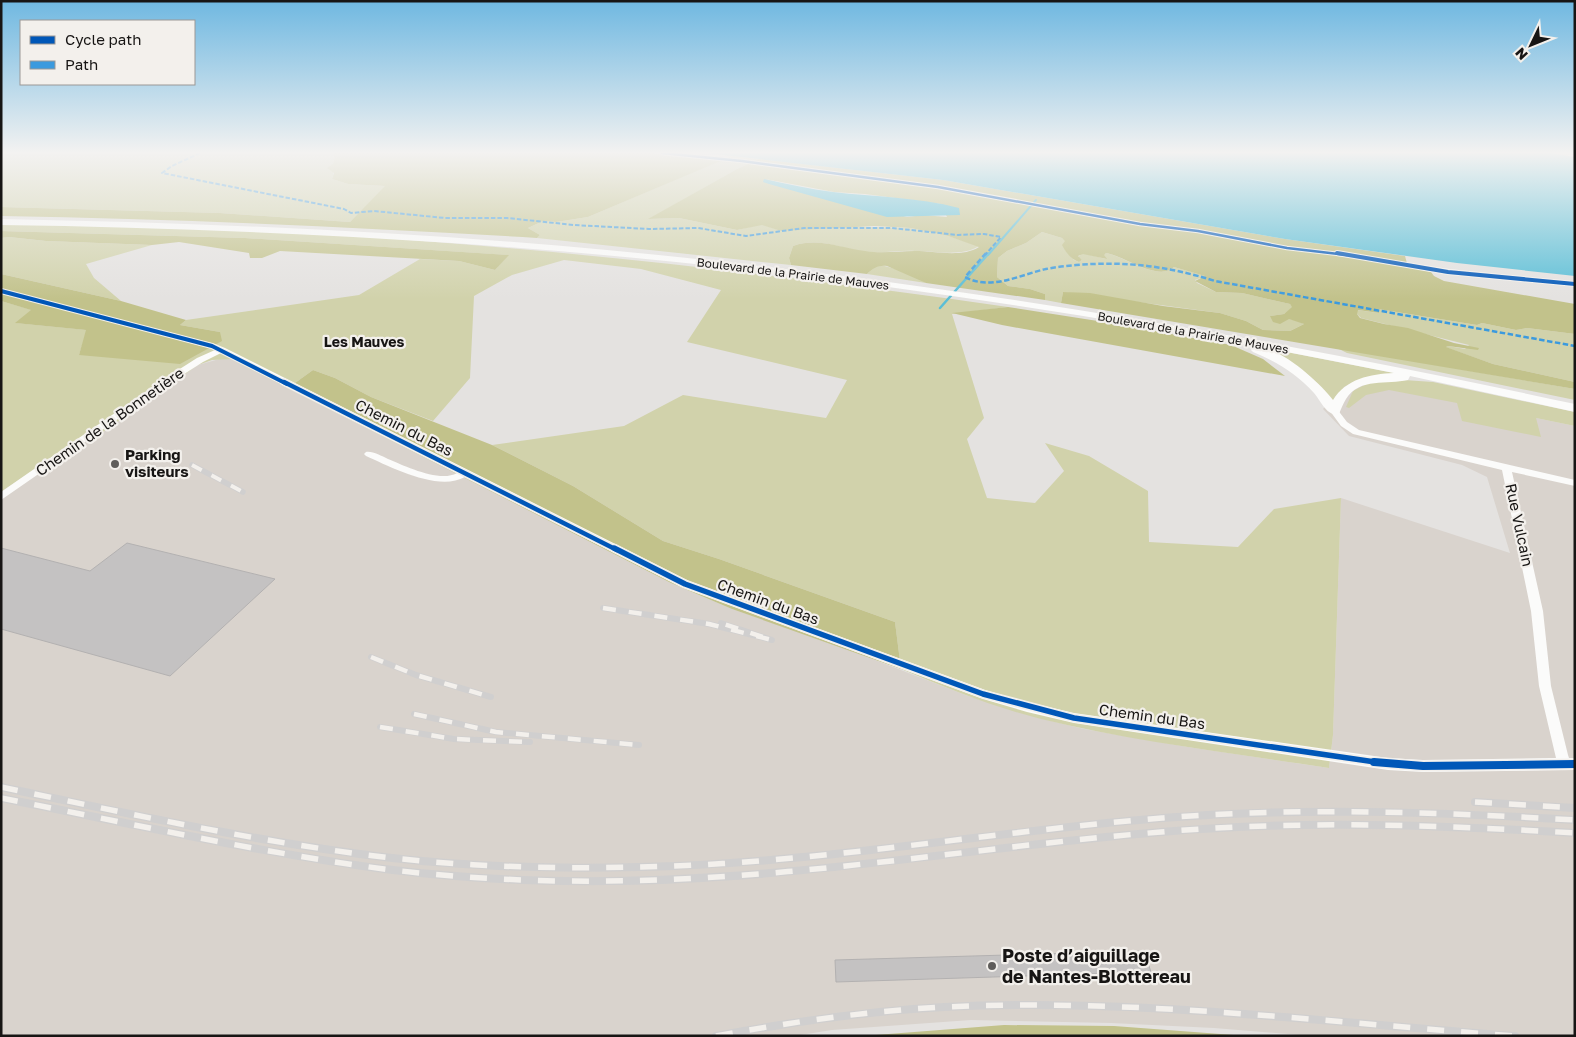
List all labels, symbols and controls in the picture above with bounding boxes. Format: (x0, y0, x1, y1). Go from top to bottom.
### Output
legend (20, 20, 195, 85)
north arrow (1506, 20, 1556, 70)
text: Cycle path (65, 30, 141, 48)
text: N (1511, 45, 1531, 64)
text: Path (65, 55, 98, 73)
street label: Boulevard de la Prairie de Mauves (696, 254, 890, 293)
street label: Boulevard de la Prairie de Mauves (1096, 308, 1290, 357)
district label: Les Mauves (324, 333, 405, 350)
street label: Chemin de la Bonnetière (32, 363, 187, 479)
street label: Chemin du Bas (353, 395, 456, 459)
place label: Parking visiteurs (125, 445, 189, 480)
marker: Parking visiteurs (109, 458, 121, 470)
street label: Rue Vulcain (1502, 482, 1538, 568)
street label: Chemin du Bas (715, 574, 822, 628)
street label: Chemin du Bas (1098, 700, 1206, 732)
place label: Poste d’aiguillage de Nantes-Blottereau (1002, 944, 1191, 987)
marker: Poste d’aiguillage de Nantes-Blottereau (986, 960, 998, 972)

